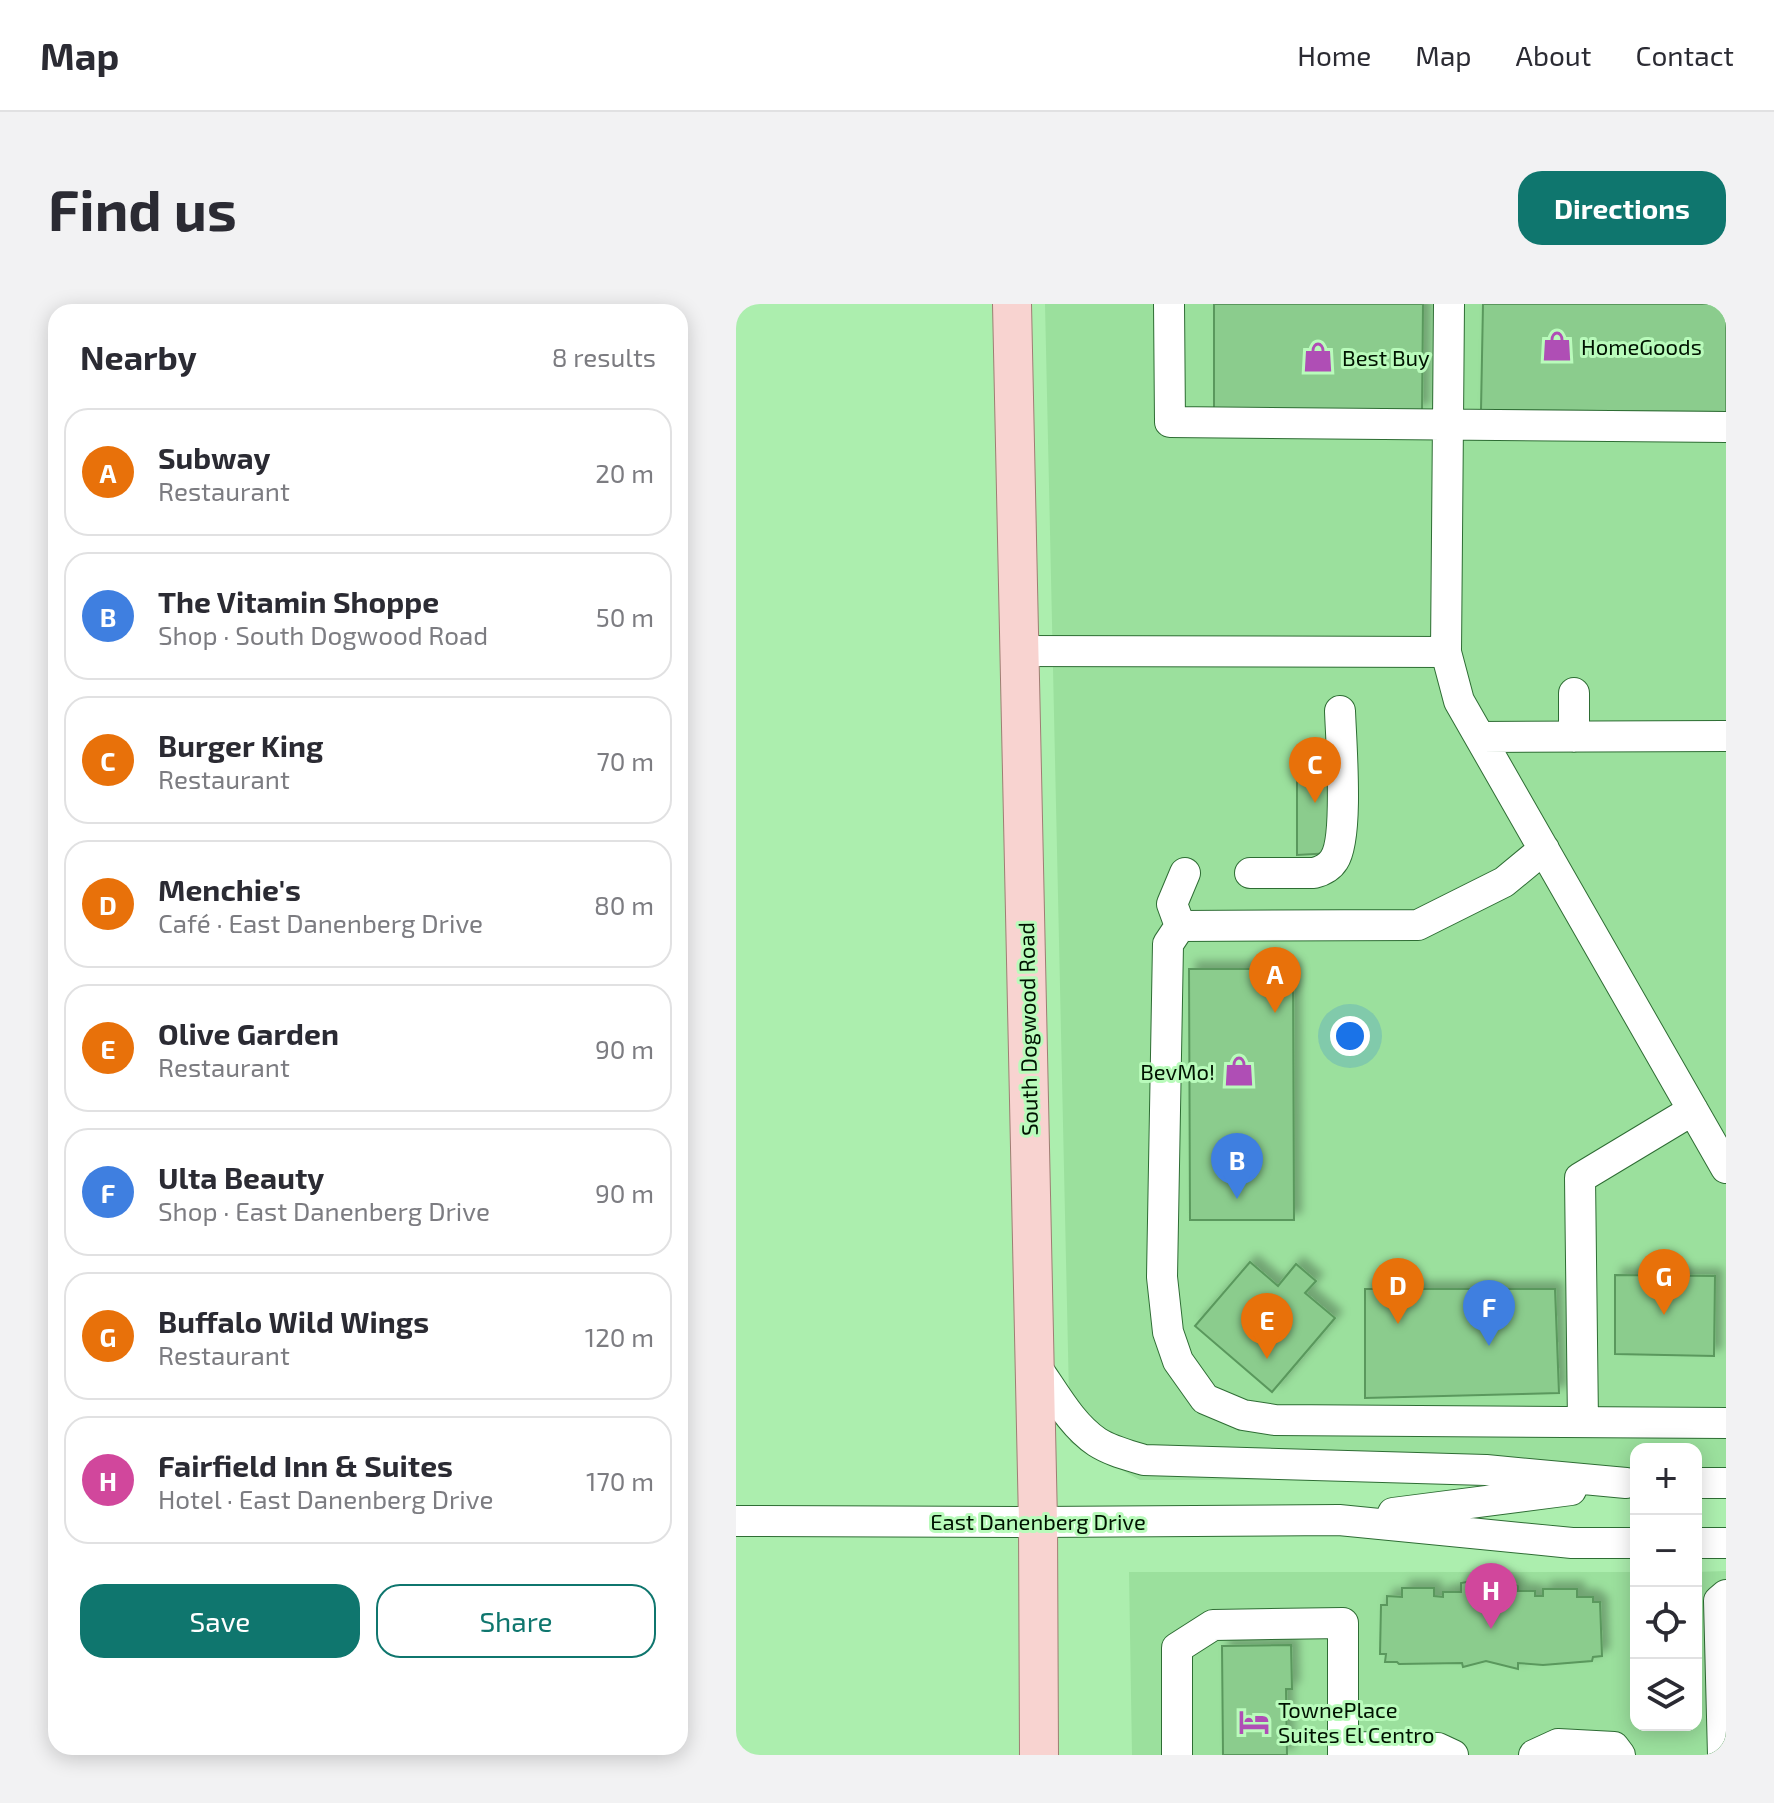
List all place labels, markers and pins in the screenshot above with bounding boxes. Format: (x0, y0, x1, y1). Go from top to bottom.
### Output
shop icon: HomeGoods (1540, 329, 1574, 363)
place label: HomeGoods (1581, 333, 1702, 359)
shop icon: Best Buy (1301, 340, 1335, 374)
place label: Best Buy (1342, 344, 1430, 370)
pin: C (1289, 737, 1341, 803)
pin: A (1249, 947, 1301, 1013)
shop icon: BevMo! (1222, 1054, 1256, 1088)
place label: BevMo! (1140, 1058, 1215, 1084)
pin: B (1211, 1133, 1263, 1199)
pin: G (1638, 1249, 1690, 1315)
pin: D (1372, 1258, 1424, 1324)
pin: F (1463, 1280, 1515, 1346)
pin: E (1241, 1293, 1293, 1359)
pin: H (1465, 1563, 1517, 1629)
place label: TownePlace Suites El Centro (1278, 1696, 1434, 1747)
hotel icon: TownePlace Suites El Centro (1237, 1705, 1271, 1739)

